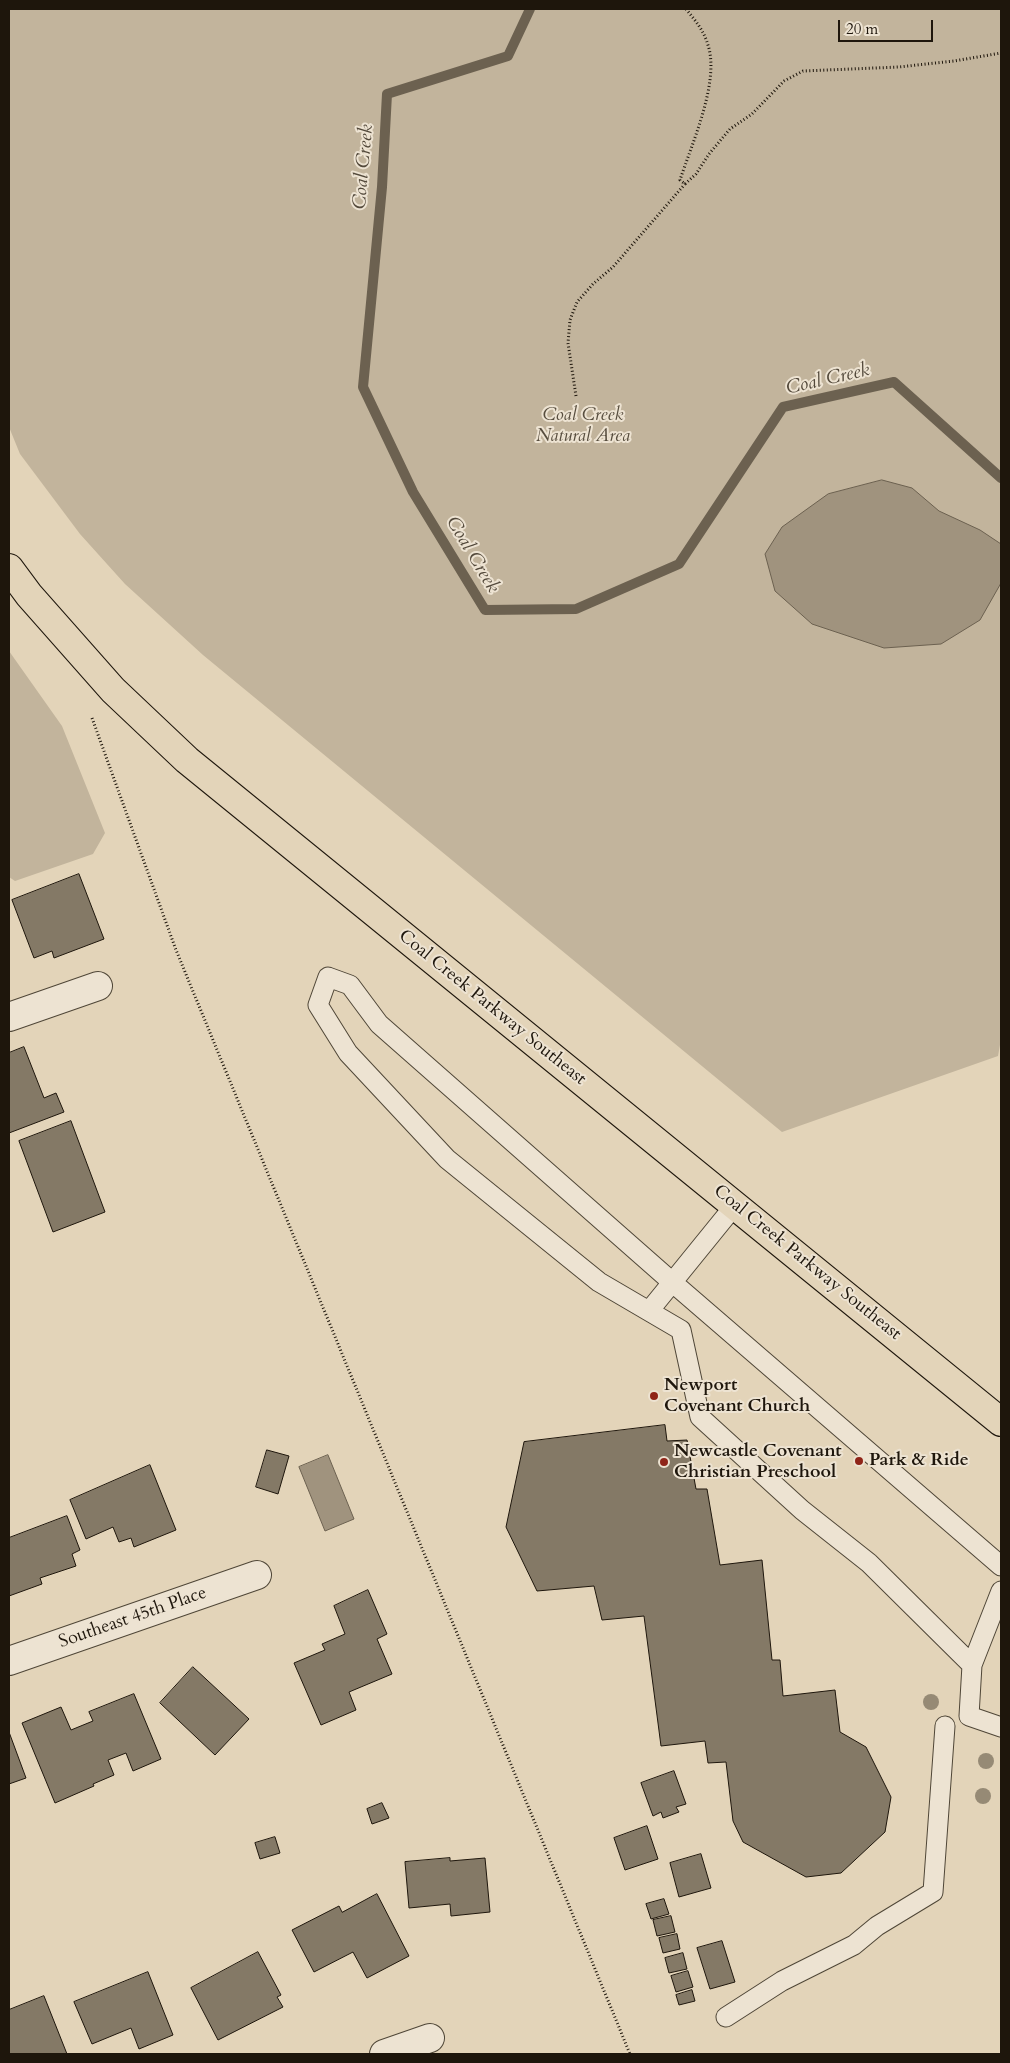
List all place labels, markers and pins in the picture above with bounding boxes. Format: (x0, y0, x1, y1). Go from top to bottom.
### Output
place label: Newport Covenant Church (664, 1375, 810, 1418)
marker: Newport Covenant Church (648, 1390, 660, 1402)
place label: Newcastle Covenant Christian Preschool (674, 1441, 842, 1484)
place label: Park & Ride (869, 1450, 969, 1472)
marker: Park & Ride (853, 1455, 865, 1467)
marker: Newcastle Covenant Christian Preschool (658, 1456, 670, 1468)

